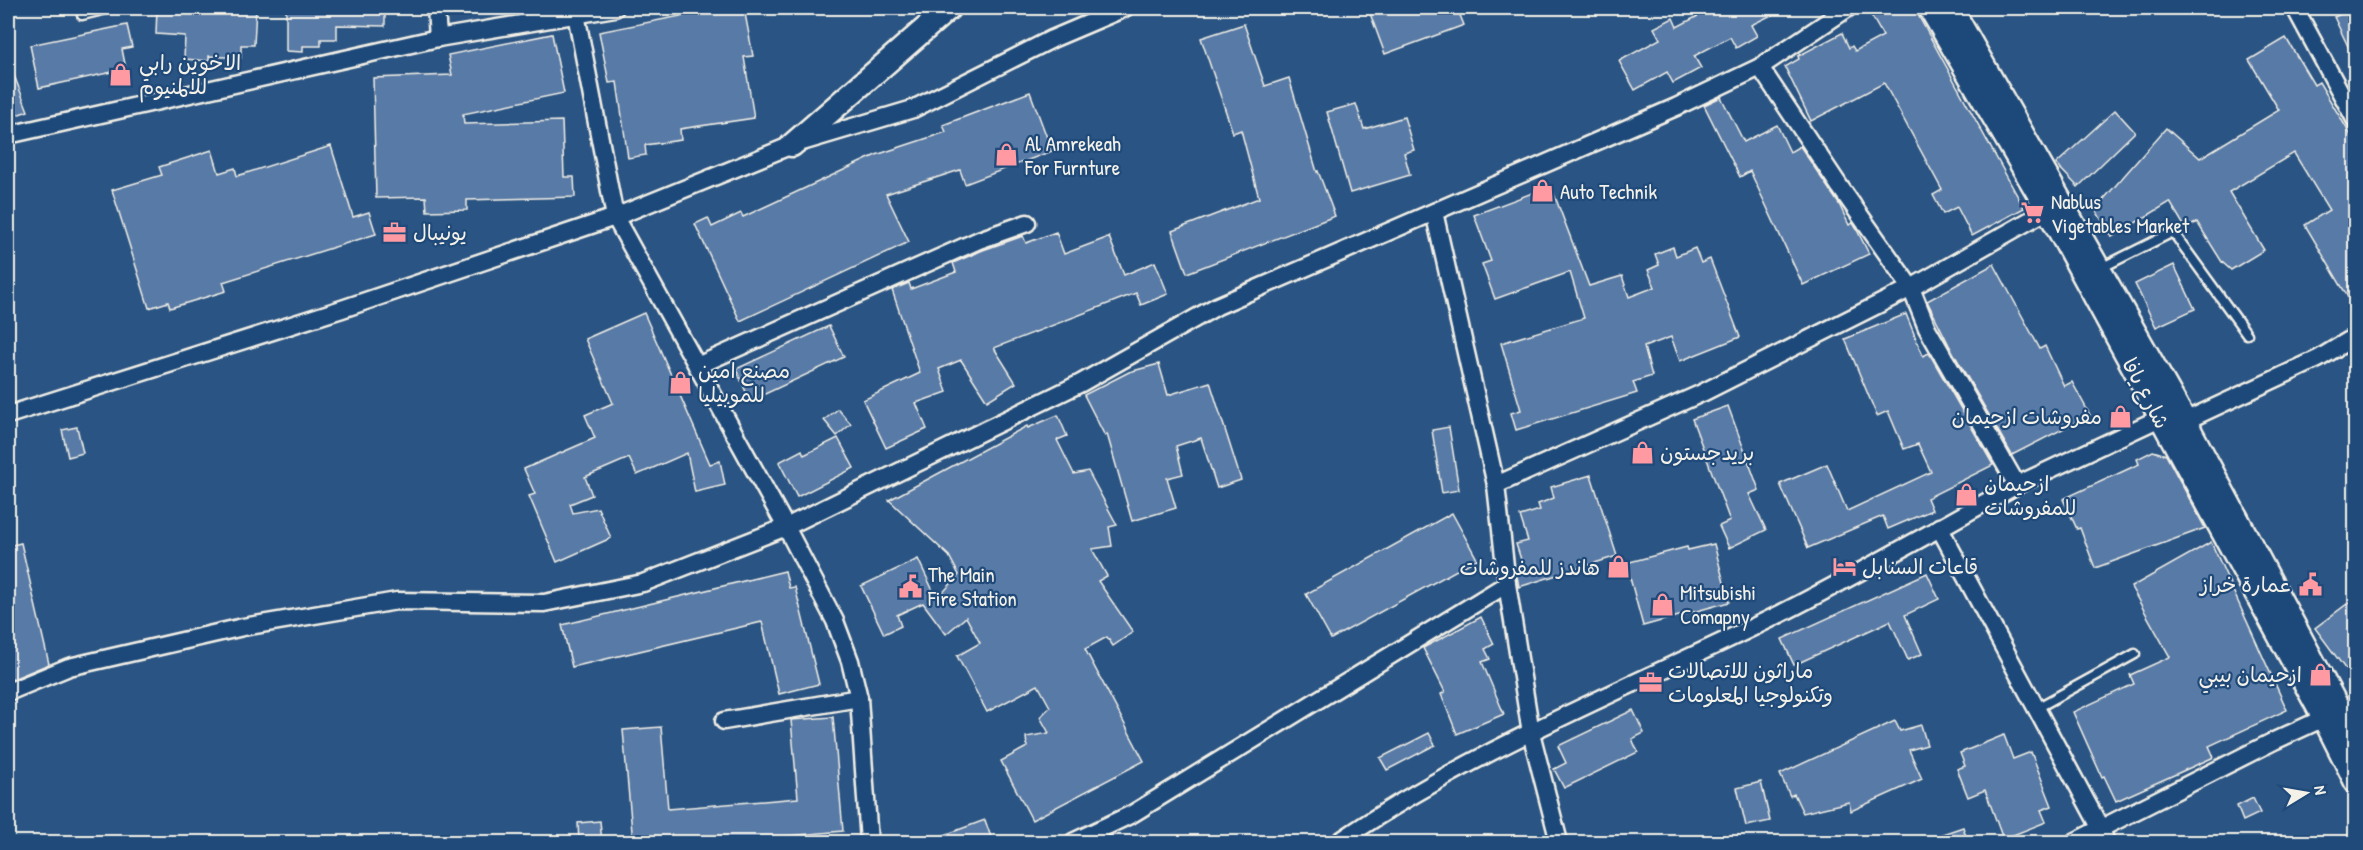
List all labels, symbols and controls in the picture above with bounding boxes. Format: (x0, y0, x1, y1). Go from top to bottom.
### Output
place label: الاخوين رابي للالمنيوم (139, 48, 241, 103)
shop icon: الاخوين رابي للالمنيوم (108, 61, 134, 87)
place label: Al Amrekeah For Furnture (1024, 129, 1121, 182)
shop icon: Al Amrekeah For Furnture (994, 142, 1020, 168)
place label: Auto Technik (1560, 177, 1658, 206)
shop icon: Auto Technik (1529, 178, 1555, 204)
place label: Nablus Vigetables Market (2051, 187, 2190, 240)
supermarket icon: Nablus Vigetables Market (2020, 200, 2046, 226)
place label: يونيبال (413, 218, 467, 247)
office icon: يونيبال (382, 219, 408, 245)
street label: شارع يافا (2114, 352, 2177, 434)
place label: مصنع امين للموبيليا (698, 356, 790, 409)
shop icon: مصنع امين للموبيليا (667, 369, 693, 395)
place label: مفروشات ازحيمان (1952, 402, 2102, 431)
shop icon: مفروشات ازحيمان (2107, 403, 2133, 429)
place label: بريدجستون (1660, 438, 1754, 467)
shop icon: بريدجستون (1629, 439, 1655, 465)
place label: ازحيمان للمفروشات (1984, 469, 2076, 522)
shop icon: ازحيمان للمفروشات (1953, 482, 1979, 508)
place label: قاعات السنابل (1862, 552, 1978, 581)
place label: هاندز للمفروشات (1460, 553, 1600, 582)
hotel icon: قاعات السنابل (1831, 553, 1857, 579)
shop icon: هاندز للمفروشات (1605, 554, 1631, 580)
place label: The Main Fire Station (927, 560, 1017, 613)
place label: عمارة خراز (2198, 570, 2292, 599)
public building icon: عمارة خراز (2297, 571, 2323, 597)
public building icon: The Main Fire Station (897, 573, 923, 599)
place label: Mitsubishi Comapny (1680, 578, 1756, 631)
shop icon: Mitsubishi Comapny (1649, 591, 1675, 617)
place label: ماراثون للاتصالات وتكنولوجيا المعلومات (1668, 656, 1833, 709)
place label: ازحيمان بيبي (2198, 660, 2302, 694)
shop icon: ازحيمان بيبي (2307, 661, 2333, 687)
office icon: ماراثون للاتصالات وتكنولوجيا المعلومات (1637, 669, 1663, 695)
north arrow (2276, 763, 2336, 823)
text: N (2309, 784, 2332, 797)

